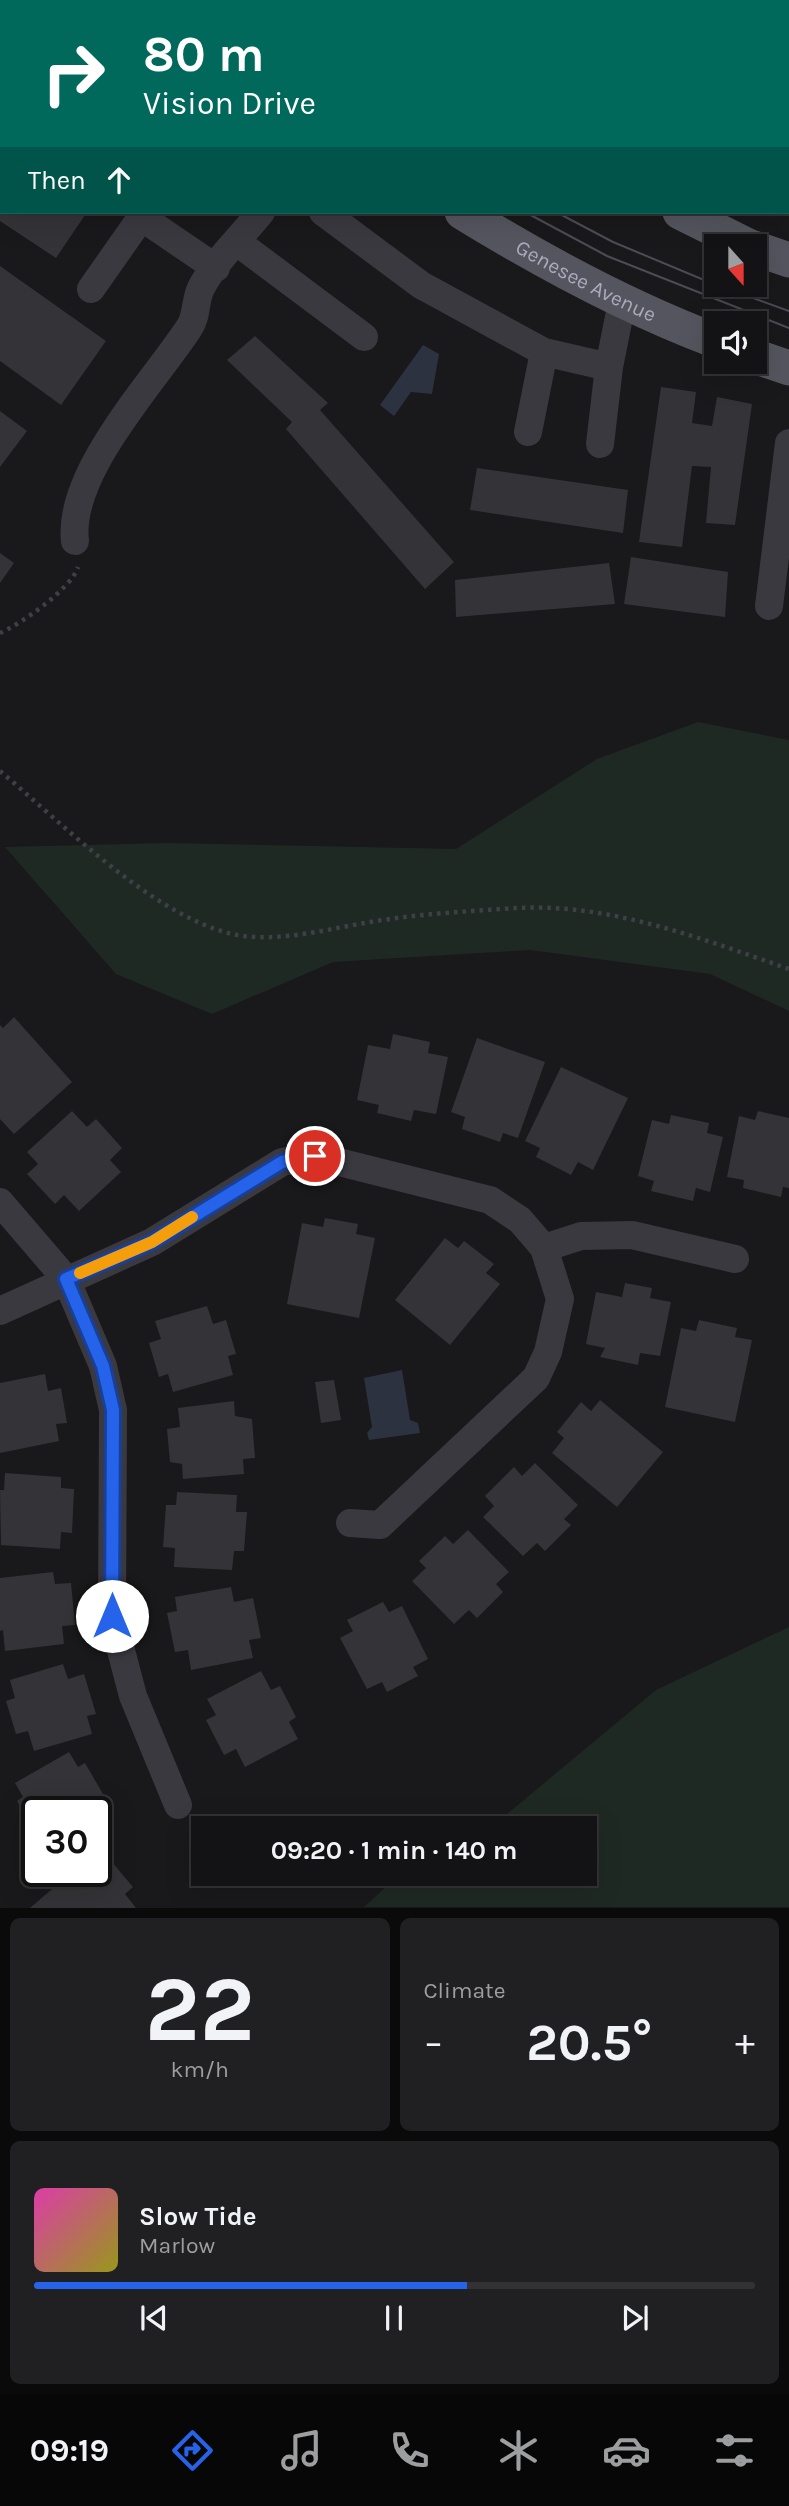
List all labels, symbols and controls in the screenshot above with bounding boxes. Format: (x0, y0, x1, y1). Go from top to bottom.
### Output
text: 80 m (143, 26, 265, 83)
icon: right (28, 28, 119, 119)
text: Vision Drive (143, 85, 316, 122)
icon: ahead (100, 161, 138, 199)
text: Then (28, 165, 86, 196)
north arrow (704, 234, 766, 298)
map controls (704, 234, 767, 374)
street label: Genesee Avenue (512, 235, 660, 327)
button: sound (704, 311, 767, 374)
pin (285, 1126, 345, 1186)
icon: arrive (296, 1137, 334, 1175)
position arrow (75, 1579, 149, 1653)
speed limit sign: 30 (21, 1796, 112, 1887)
text: 09:20 · 1 min · 140 m (271, 1835, 517, 1866)
text: 22 (145, 1957, 255, 2063)
text: Climate (424, 1977, 506, 2004)
text: 20.5° (526, 2012, 652, 2073)
text: − (424, 2020, 443, 2065)
text: + (735, 2020, 755, 2065)
text: km/h (171, 2056, 229, 2083)
text: Slow Tide (139, 2201, 257, 2232)
text: Marlow (139, 2232, 215, 2259)
icon: previous (135, 2299, 173, 2337)
icon: pause (375, 2299, 413, 2337)
icon: next (616, 2299, 654, 2337)
icon: directions (168, 2426, 217, 2475)
icon: music (277, 2426, 326, 2475)
icon: phone (385, 2426, 434, 2475)
icon: climate (494, 2426, 543, 2475)
icon: car (602, 2426, 651, 2475)
icon: filters (710, 2426, 759, 2475)
text: 09:19 (30, 2432, 109, 2469)

